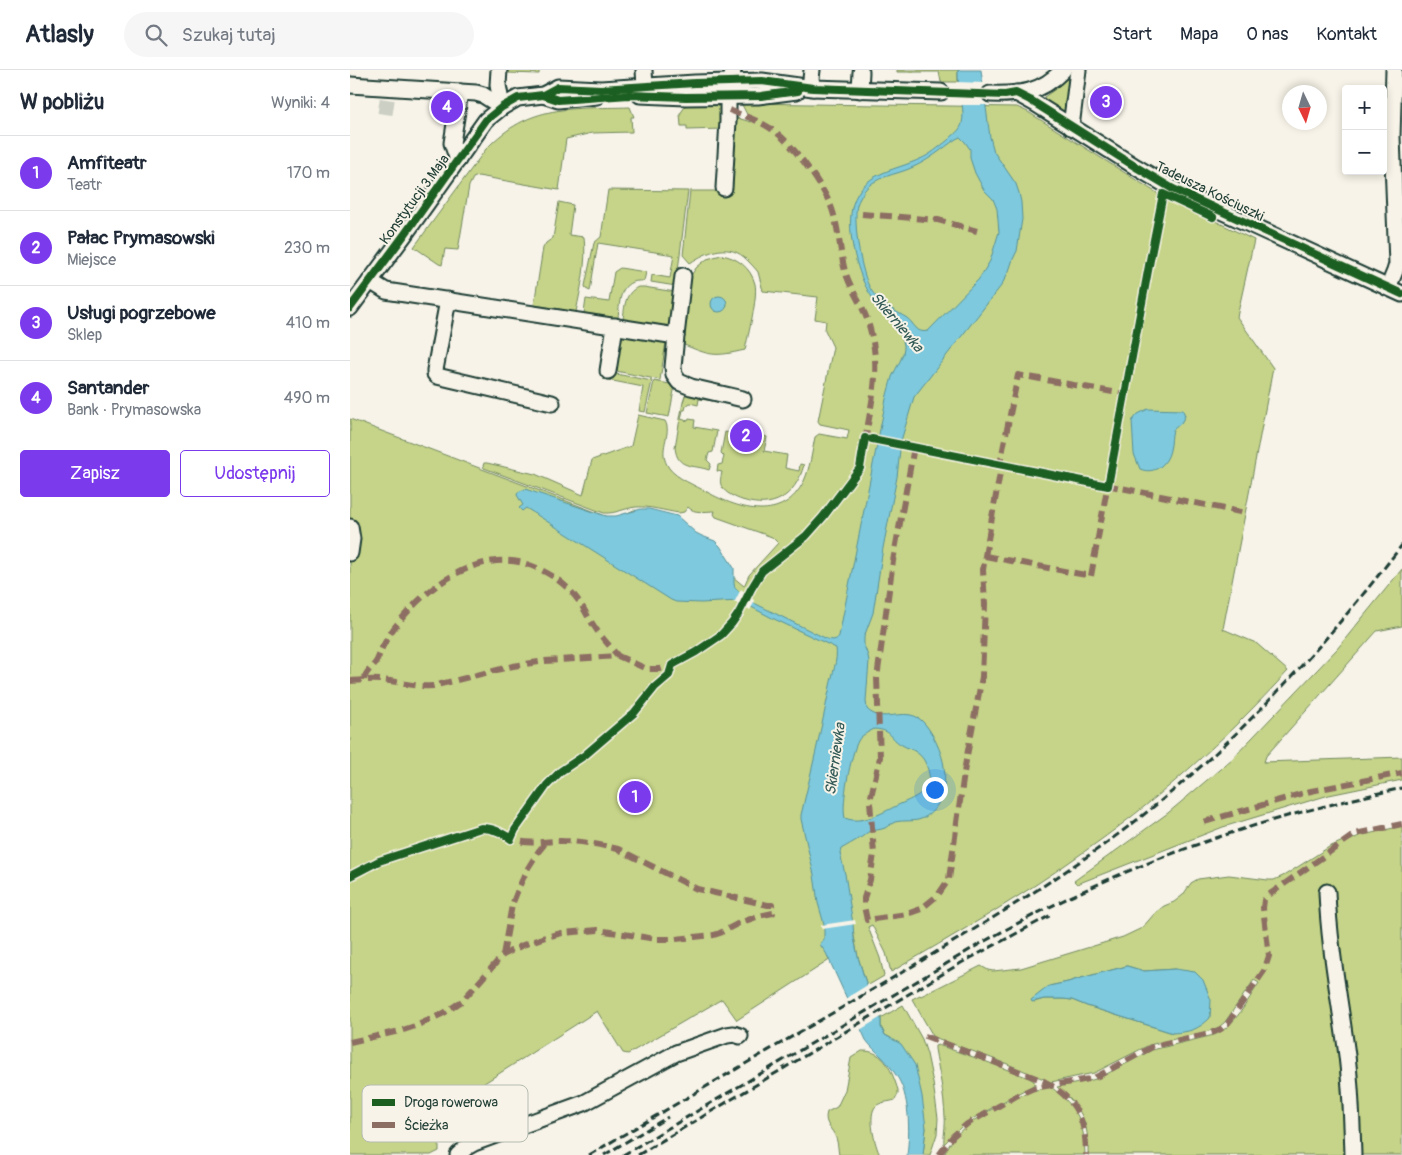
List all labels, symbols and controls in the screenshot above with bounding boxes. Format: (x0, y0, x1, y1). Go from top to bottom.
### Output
search box (124, 12, 474, 57)
text: Atlasly (25, 20, 94, 49)
icon: search (142, 21, 170, 49)
text: Szukaj tutaj (182, 23, 276, 47)
text: Start (1112, 23, 1152, 46)
text: Mapa (1180, 23, 1218, 46)
text: O nas (1246, 23, 1288, 46)
text: Kontakt (1316, 23, 1377, 46)
pin: 3 (1090, 83, 1122, 121)
north arrow (1282, 85, 1327, 130)
map controls (1342, 85, 1387, 175)
button: + (1342, 85, 1387, 130)
pin: 4 (431, 88, 463, 126)
text: W pobliżu (20, 89, 104, 116)
text: Wyniki: 4 (271, 93, 330, 113)
button: − (1342, 130, 1387, 175)
text: Amfiteatr (67, 151, 147, 175)
street label: Konstytucji 3 Maja (376, 151, 453, 248)
street label: Tadeusza Kościuszki (1153, 158, 1267, 225)
text: 1 (33, 163, 39, 183)
text: 170 m (287, 163, 330, 183)
text: Teatr (67, 175, 102, 195)
text: Pałac Prymasowski (67, 226, 215, 250)
text: 2 (32, 238, 40, 258)
text: 230 m (284, 238, 330, 258)
text: Miejsce (67, 250, 116, 270)
water label: Skierniewka (866, 289, 928, 357)
text: Usługi pogrzebowe (67, 301, 216, 325)
text: 3 (32, 313, 40, 333)
text: 410 m (286, 313, 330, 333)
text: Sklep (67, 325, 102, 345)
text: Santander (67, 376, 149, 400)
text: 4 (31, 388, 41, 408)
text: 490 m (284, 388, 330, 408)
text: Bank · Prymasowska (67, 400, 201, 420)
pin: 2 (730, 417, 762, 455)
button: Zapisz (20, 450, 170, 497)
button: Udostępnij (180, 450, 330, 497)
water label: Skierniewka (821, 721, 850, 796)
your location (922, 777, 948, 803)
pin: 1 (619, 778, 651, 816)
legend (362, 1085, 528, 1142)
text: Droga rowerowa (404, 1094, 498, 1111)
text: Ścieżka (404, 1116, 448, 1134)

